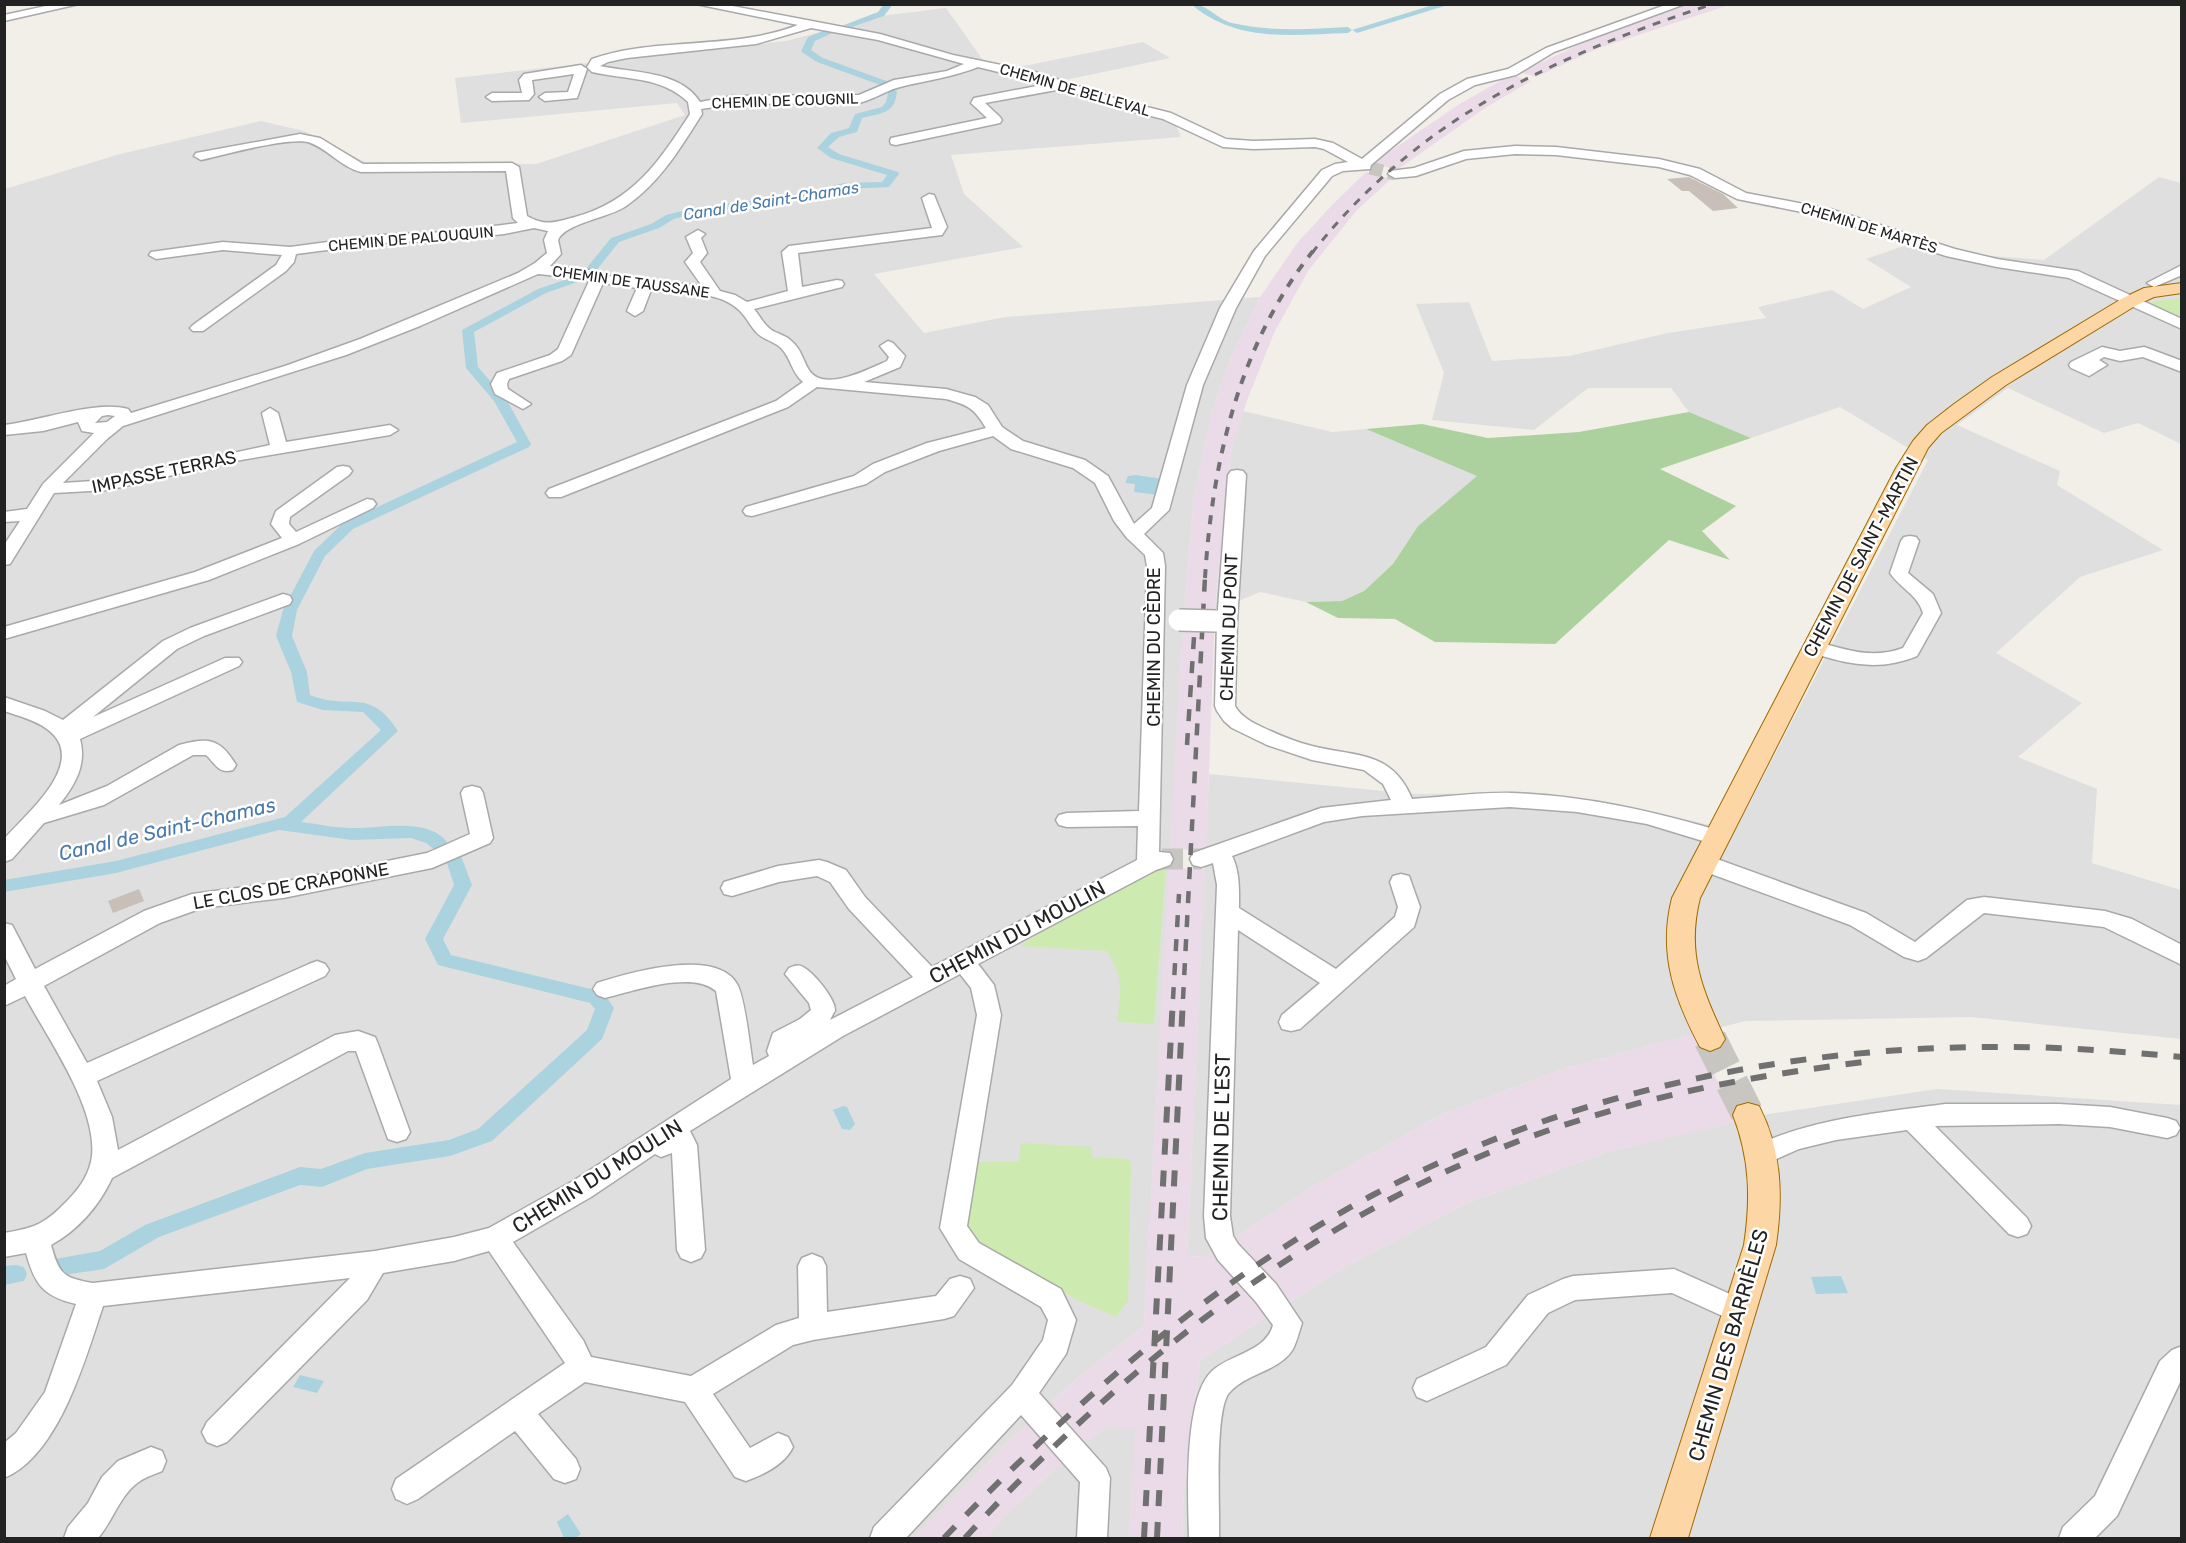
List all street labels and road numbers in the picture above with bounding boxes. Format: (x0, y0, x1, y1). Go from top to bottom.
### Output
street label: CHEMIN DE BELLEVAL (998, 60, 1153, 120)
street label: CHEMIN DE COUGNIL (711, 89, 859, 113)
street label: CHEMIN DE MARTÈS (1799, 199, 1939, 257)
street label: CHEMIN DE PALOUQUIN (327, 223, 495, 255)
street label: CHEMIN DE TAUSSANE (551, 262, 711, 302)
street label: IMPASSE TERRAS (90, 446, 238, 498)
street label: CHEMIN DE SAINT-MARTIN (1799, 453, 1923, 661)
street label: CHEMIN DU PONT (1215, 553, 1243, 701)
street label: CHEMIN DU CÈDRE (1143, 567, 1165, 727)
street label: LE CLOS DE CRAPONNE (191, 858, 391, 914)
street label: CHEMIN DU MOULIN (925, 875, 1109, 989)
street label: CHEMIN DE L'EST (1207, 1053, 1235, 1221)
street label: CHEMIN DU MOULIN (507, 1113, 687, 1239)
street label: CHEMIN DES BARRIÈLES (1683, 1226, 1773, 1464)

